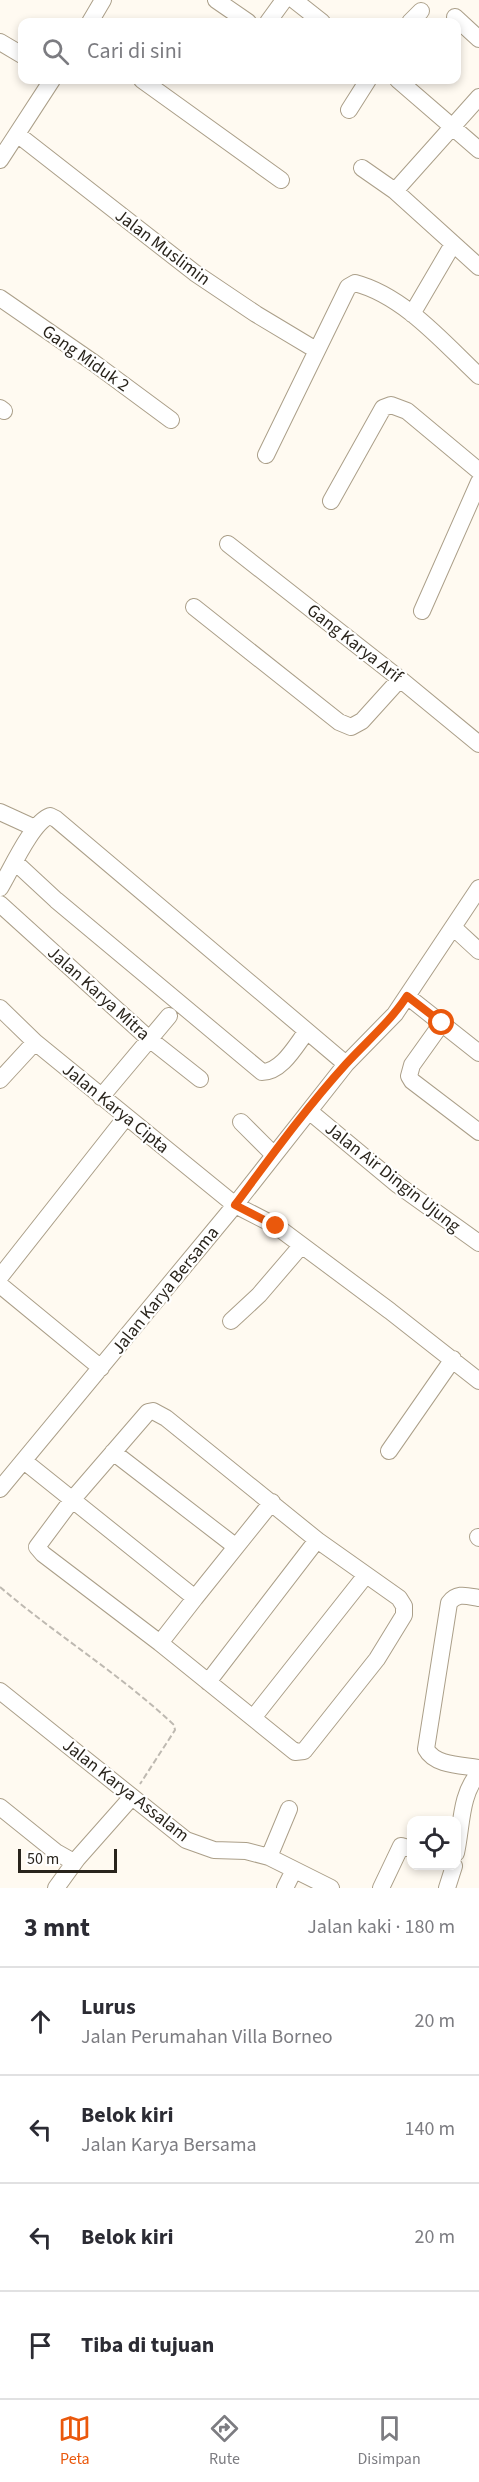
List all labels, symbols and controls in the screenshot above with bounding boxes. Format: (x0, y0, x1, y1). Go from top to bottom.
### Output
search box (18, 18, 461, 84)
icon: search (39, 35, 72, 68)
text: Cari di sini (87, 35, 182, 67)
street label: Jalan Muslimin (110, 203, 216, 292)
street label: Gang Miduk 2 (37, 319, 134, 398)
street label: Gang Karya Arif (302, 598, 408, 689)
street label: Jalan Karya Mitra (42, 941, 155, 1046)
route start (428, 1009, 454, 1035)
street label: Jalan Karya Cipta (57, 1057, 174, 1159)
street label: Jalan Air Dingin Ujung (320, 1116, 466, 1238)
route end (262, 1212, 288, 1238)
street label: Jalan Karya Bersama (106, 1221, 225, 1360)
street label: Jalan Karya Assalam (57, 1733, 194, 1848)
map controls (407, 1816, 461, 1870)
button: locate (407, 1816, 461, 1870)
scale bar (18, 1846, 117, 1874)
text: 50 m (27, 1848, 59, 1870)
text: 3 mnt (24, 1909, 90, 1946)
text: Jalan kaki · 180 m (307, 1913, 455, 1941)
text: Lurus (81, 1991, 136, 2023)
icon: ahead (24, 2005, 57, 2038)
text: 20 m (415, 2007, 455, 2035)
text: Jalan Perumahan Villa Borneo (81, 2023, 333, 2051)
text: Belok kiri (81, 2099, 174, 2131)
icon: left (24, 2113, 57, 2146)
text: 140 m (405, 2115, 455, 2143)
text: Jalan Karya Bersama (81, 2131, 257, 2159)
icon: left (24, 2221, 57, 2254)
text: Belok kiri (81, 2221, 174, 2253)
text: 20 m (415, 2223, 455, 2251)
icon: arrive (24, 2329, 57, 2362)
text: Tiba di tujuan (81, 2329, 214, 2361)
tab: Peta (58, 2412, 91, 2470)
tab: Rute (208, 2412, 241, 2470)
tab: Disimpan (358, 2412, 421, 2470)

